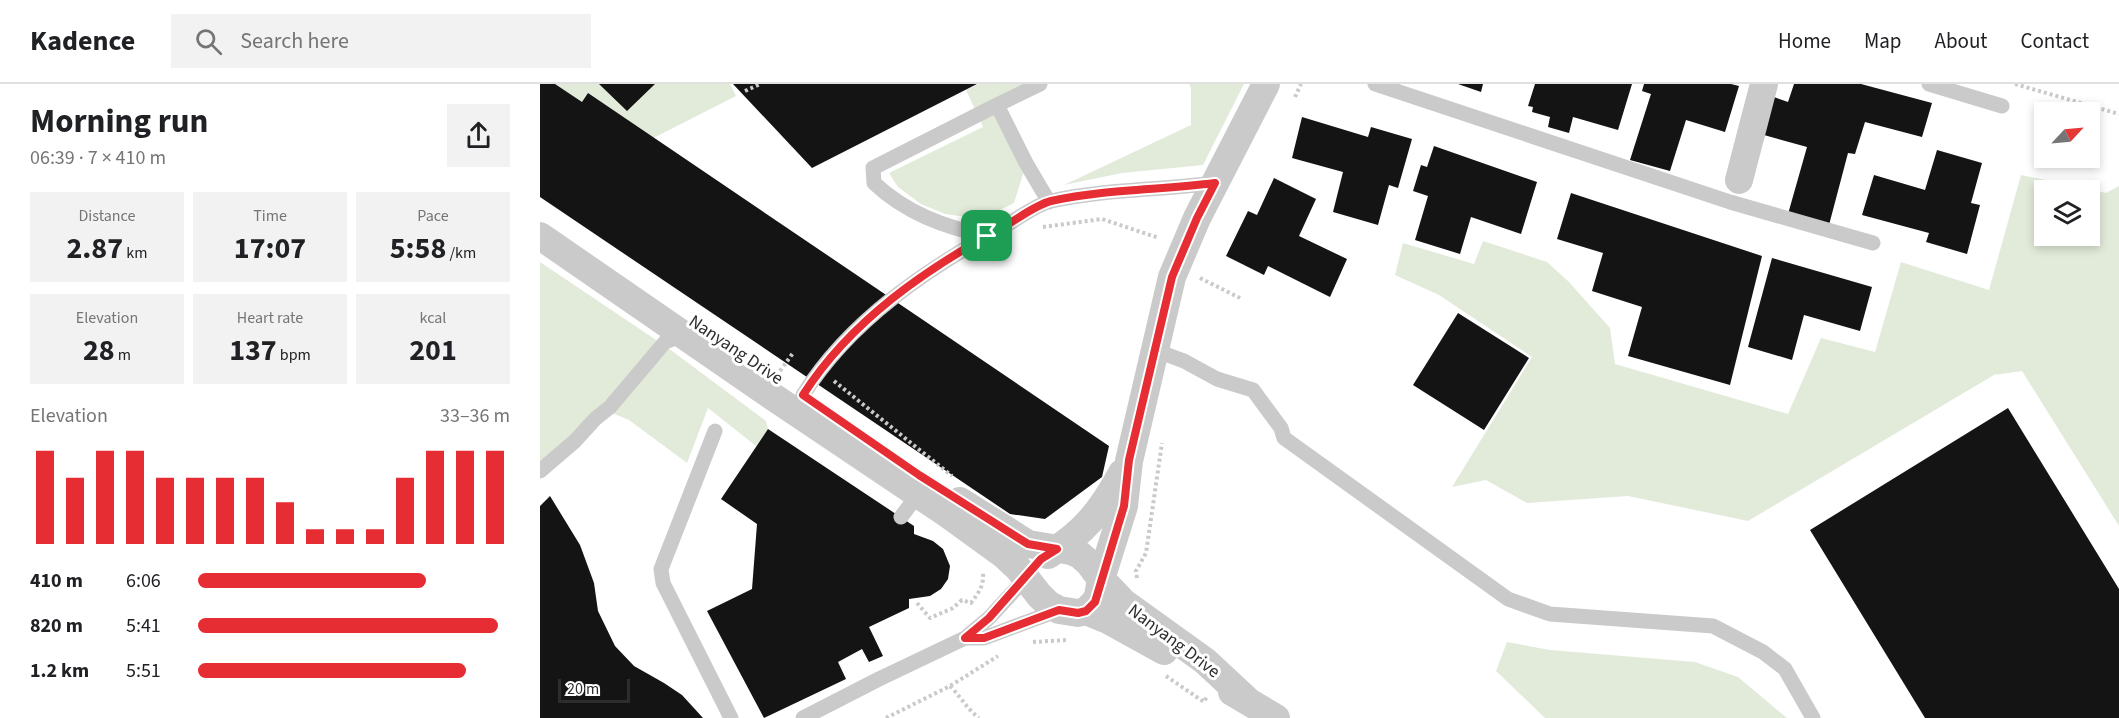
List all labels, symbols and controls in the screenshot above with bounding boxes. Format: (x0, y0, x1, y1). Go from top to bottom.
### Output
search box (171, 14, 591, 68)
text: Kadence (30, 21, 135, 61)
icon: search (192, 25, 225, 58)
text: Search here (240, 25, 349, 57)
text: Home (1778, 26, 1831, 56)
text: Map (1864, 26, 1902, 56)
text: About (1935, 26, 1987, 56)
text: Contact (2020, 26, 2089, 56)
text: Morning run (30, 98, 208, 145)
north arrow (2034, 102, 2100, 168)
map controls (2034, 102, 2100, 246)
button: share (447, 104, 510, 167)
text: 06:39 · 7 × 410 m (30, 144, 166, 172)
button: layers (2034, 180, 2100, 246)
text: Distance (79, 205, 135, 227)
text: Time (253, 205, 287, 227)
text: Pace (417, 205, 449, 227)
pin (961, 210, 1012, 261)
icon: arrive (970, 219, 1003, 252)
text: 2.87 (67, 227, 123, 270)
text: 17:07 (234, 227, 306, 270)
text: 5:58 (390, 227, 446, 270)
text: km (123, 242, 147, 264)
text: /km (446, 242, 476, 264)
text: Elevation (76, 307, 138, 329)
text: Heart rate (237, 307, 303, 329)
text: kcal (420, 307, 446, 329)
street label: Nanyang Drive (684, 309, 788, 391)
text: 28 (83, 329, 115, 372)
text: 137 (229, 329, 277, 372)
text: 201 (409, 329, 457, 372)
text: m (115, 344, 131, 366)
text: bpm (277, 344, 311, 366)
text: Elevation (30, 402, 108, 430)
text: 33–36 m (440, 402, 510, 430)
text: 410 m (30, 567, 83, 595)
text: 6:06 (126, 567, 161, 595)
street label: Nanyang Drive (1123, 598, 1225, 684)
text: 820 m (30, 612, 83, 640)
text: 5:41 (126, 612, 161, 640)
text: 1.2 km (30, 657, 89, 685)
text: 5:51 (126, 657, 161, 685)
scale bar (558, 676, 630, 704)
text: 20 m (567, 678, 599, 700)

